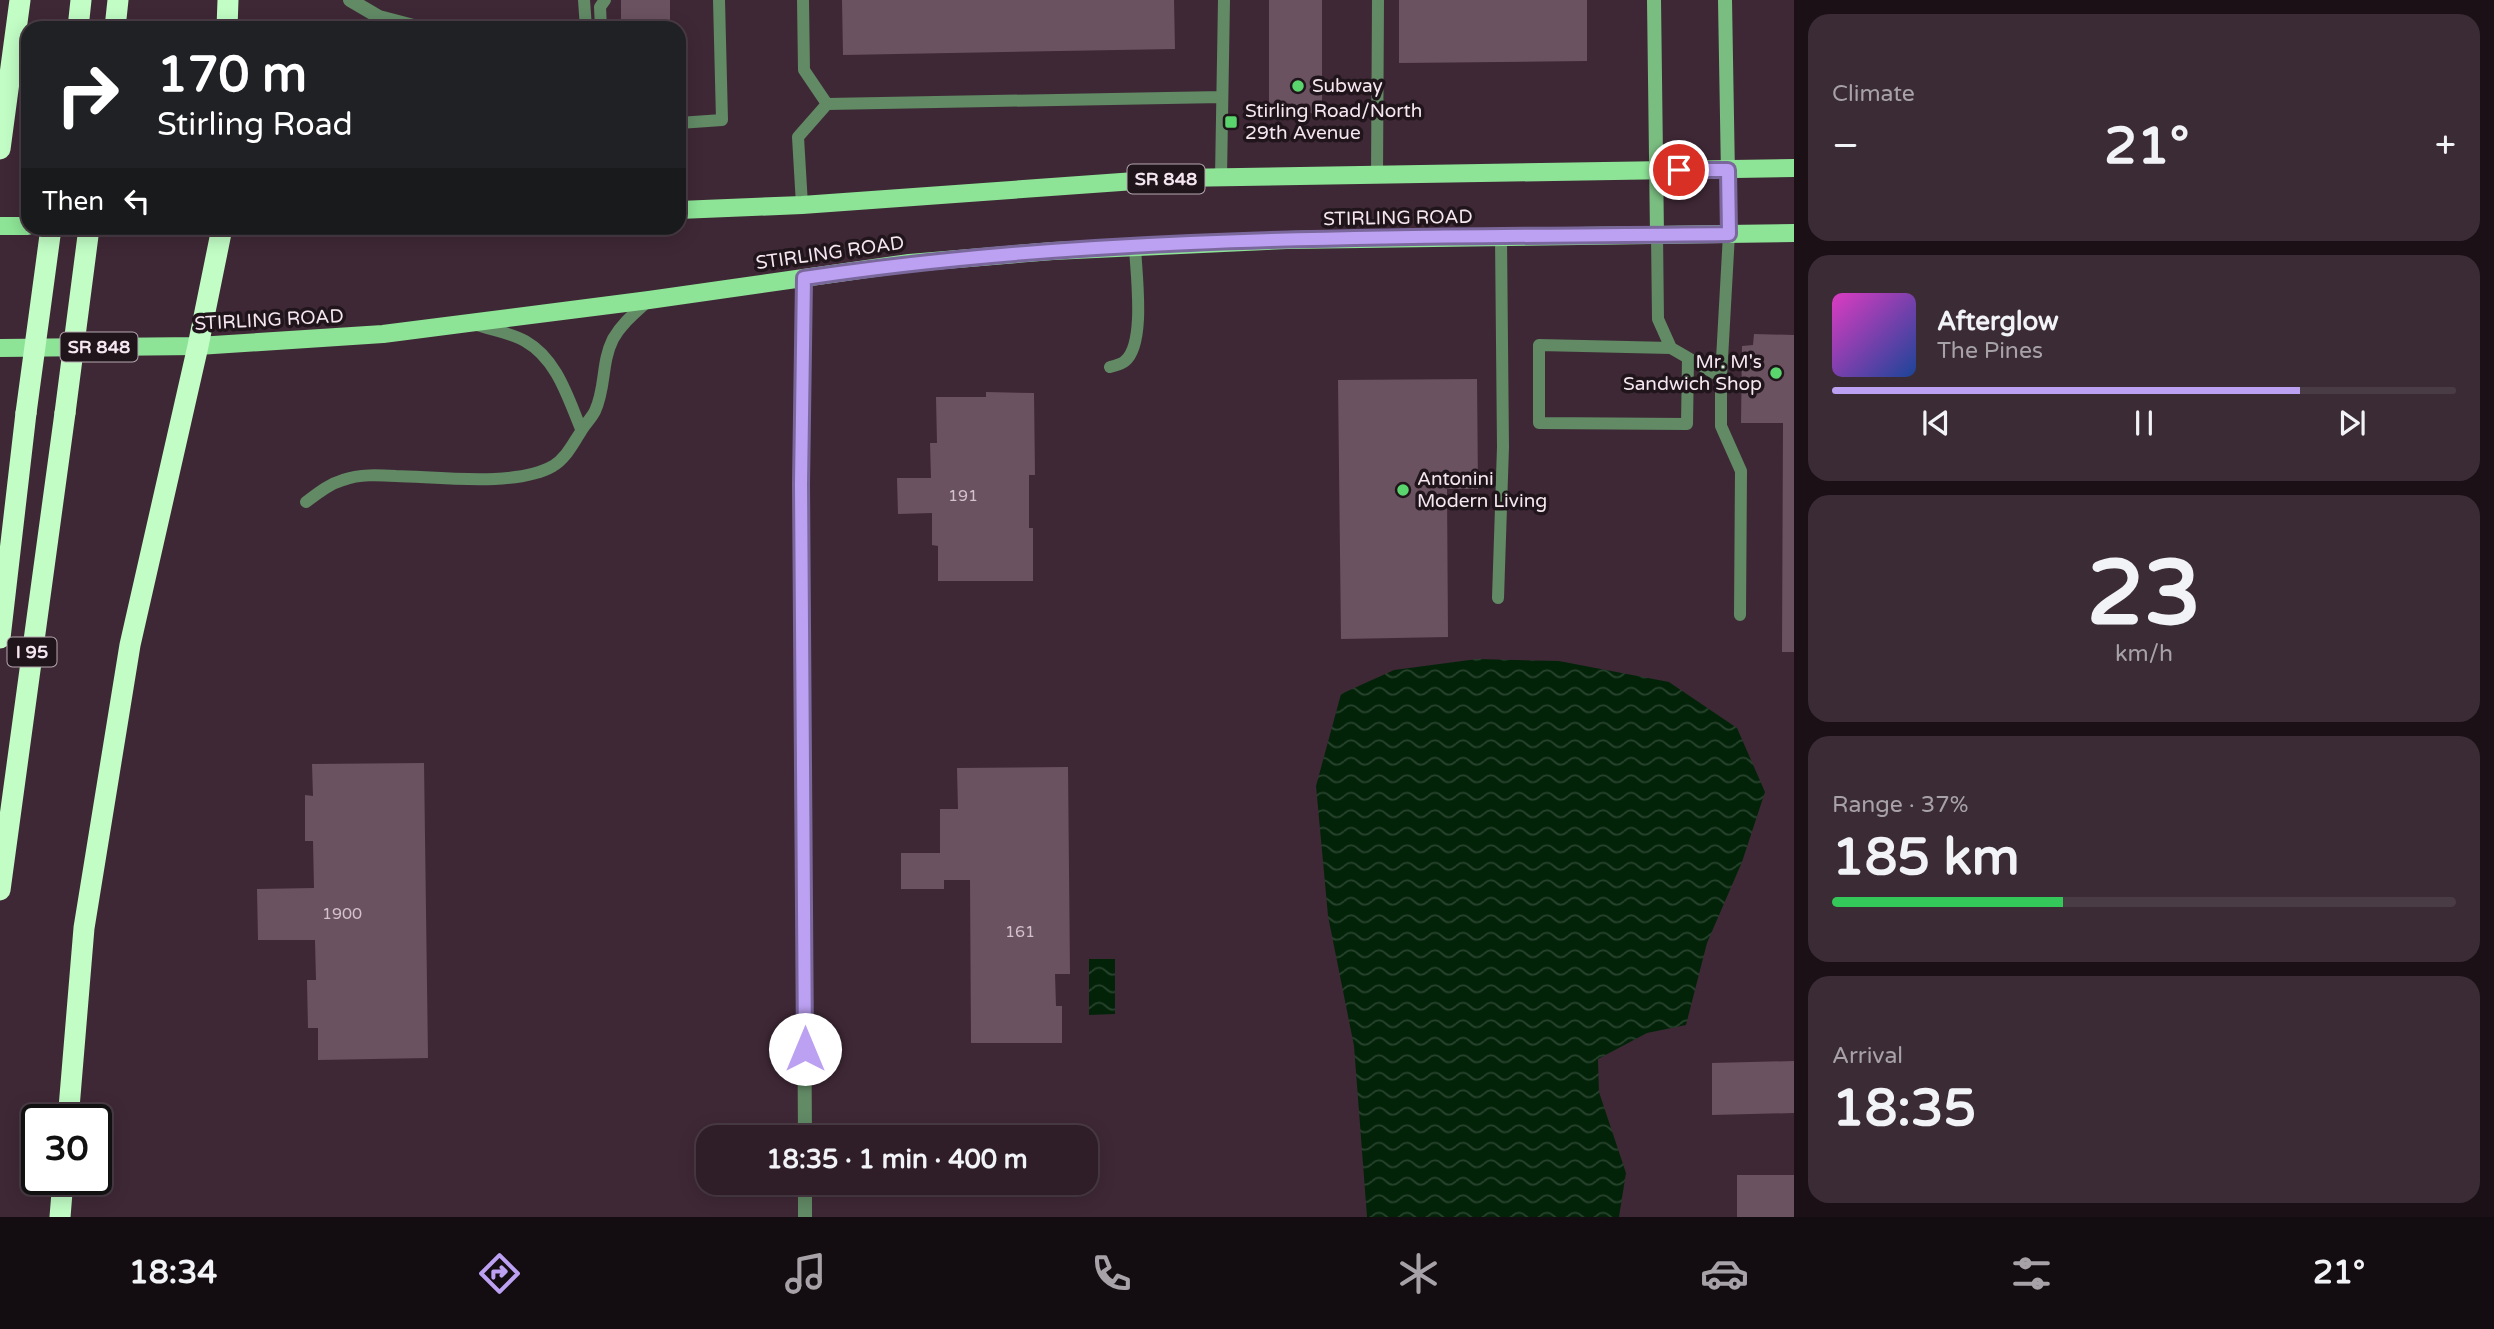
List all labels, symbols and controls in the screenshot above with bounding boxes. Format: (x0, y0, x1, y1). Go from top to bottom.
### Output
text: 170 m (157, 46, 307, 105)
icon: right (42, 49, 133, 140)
place label: Subway (1312, 75, 1383, 97)
marker: Subway (1290, 78, 1306, 94)
text: Climate (1832, 80, 1915, 108)
place label: Stirling Road/North 29th Avenue (1245, 100, 1422, 144)
text: Stirling Road (157, 106, 353, 144)
marker: Stirling Road/North 29th Avenue (1223, 114, 1239, 130)
text: 21° (2104, 115, 2189, 178)
text: − (1832, 123, 1859, 169)
text: + (2435, 123, 2456, 169)
pin (1649, 140, 1709, 200)
icon: arrive (1660, 151, 1698, 189)
road number: SR 848 (1128, 164, 1204, 194)
icon: left (118, 182, 156, 220)
text: Then (42, 186, 104, 217)
street label: STIRLING ROAD (1323, 206, 1473, 230)
street label: STIRLING ROAD (754, 232, 906, 274)
street label: STIRLING ROAD (194, 305, 344, 335)
text: Afterglow (1937, 306, 2059, 337)
road number: SR 848 (60, 332, 138, 362)
text: The Pines (1937, 337, 2043, 365)
place label: Mr. M's Sandwich Shop (1623, 351, 1762, 395)
marker: Mr. M's Sandwich Shop (1768, 365, 1784, 381)
icon: previous (1917, 404, 1955, 442)
icon: pause (2125, 404, 2163, 442)
icon: next (2333, 404, 2371, 442)
place label: Antonini Modern Living (1417, 468, 1547, 512)
marker: Antonini Modern Living (1395, 482, 1411, 498)
house number: 191 (948, 486, 978, 506)
text: 23 (2087, 539, 2201, 649)
road number: I 95 (7, 638, 56, 666)
text: km/h (2115, 640, 2173, 668)
text: Range · 37% (1832, 791, 1968, 819)
text: 185 km (1832, 826, 2020, 889)
house number: 1900 (322, 904, 362, 924)
house number: 161 (1005, 922, 1035, 942)
position arrow (768, 1012, 842, 1086)
text: Arrival (1832, 1042, 1903, 1070)
text: 18:35 (1832, 1077, 1976, 1140)
speed limit sign: 30 (21, 1104, 112, 1195)
text: 18:35 · 1 min · 400 m (766, 1144, 1028, 1175)
icon: directions (475, 1249, 524, 1298)
icon: music (781, 1249, 830, 1298)
icon: phone (1087, 1249, 1136, 1298)
icon: climate (1394, 1249, 1443, 1298)
icon: car (1700, 1249, 1749, 1298)
icon: filters (2007, 1249, 2056, 1298)
text: 18:34 (129, 1254, 217, 1292)
text: 21° (2313, 1254, 2365, 1292)

